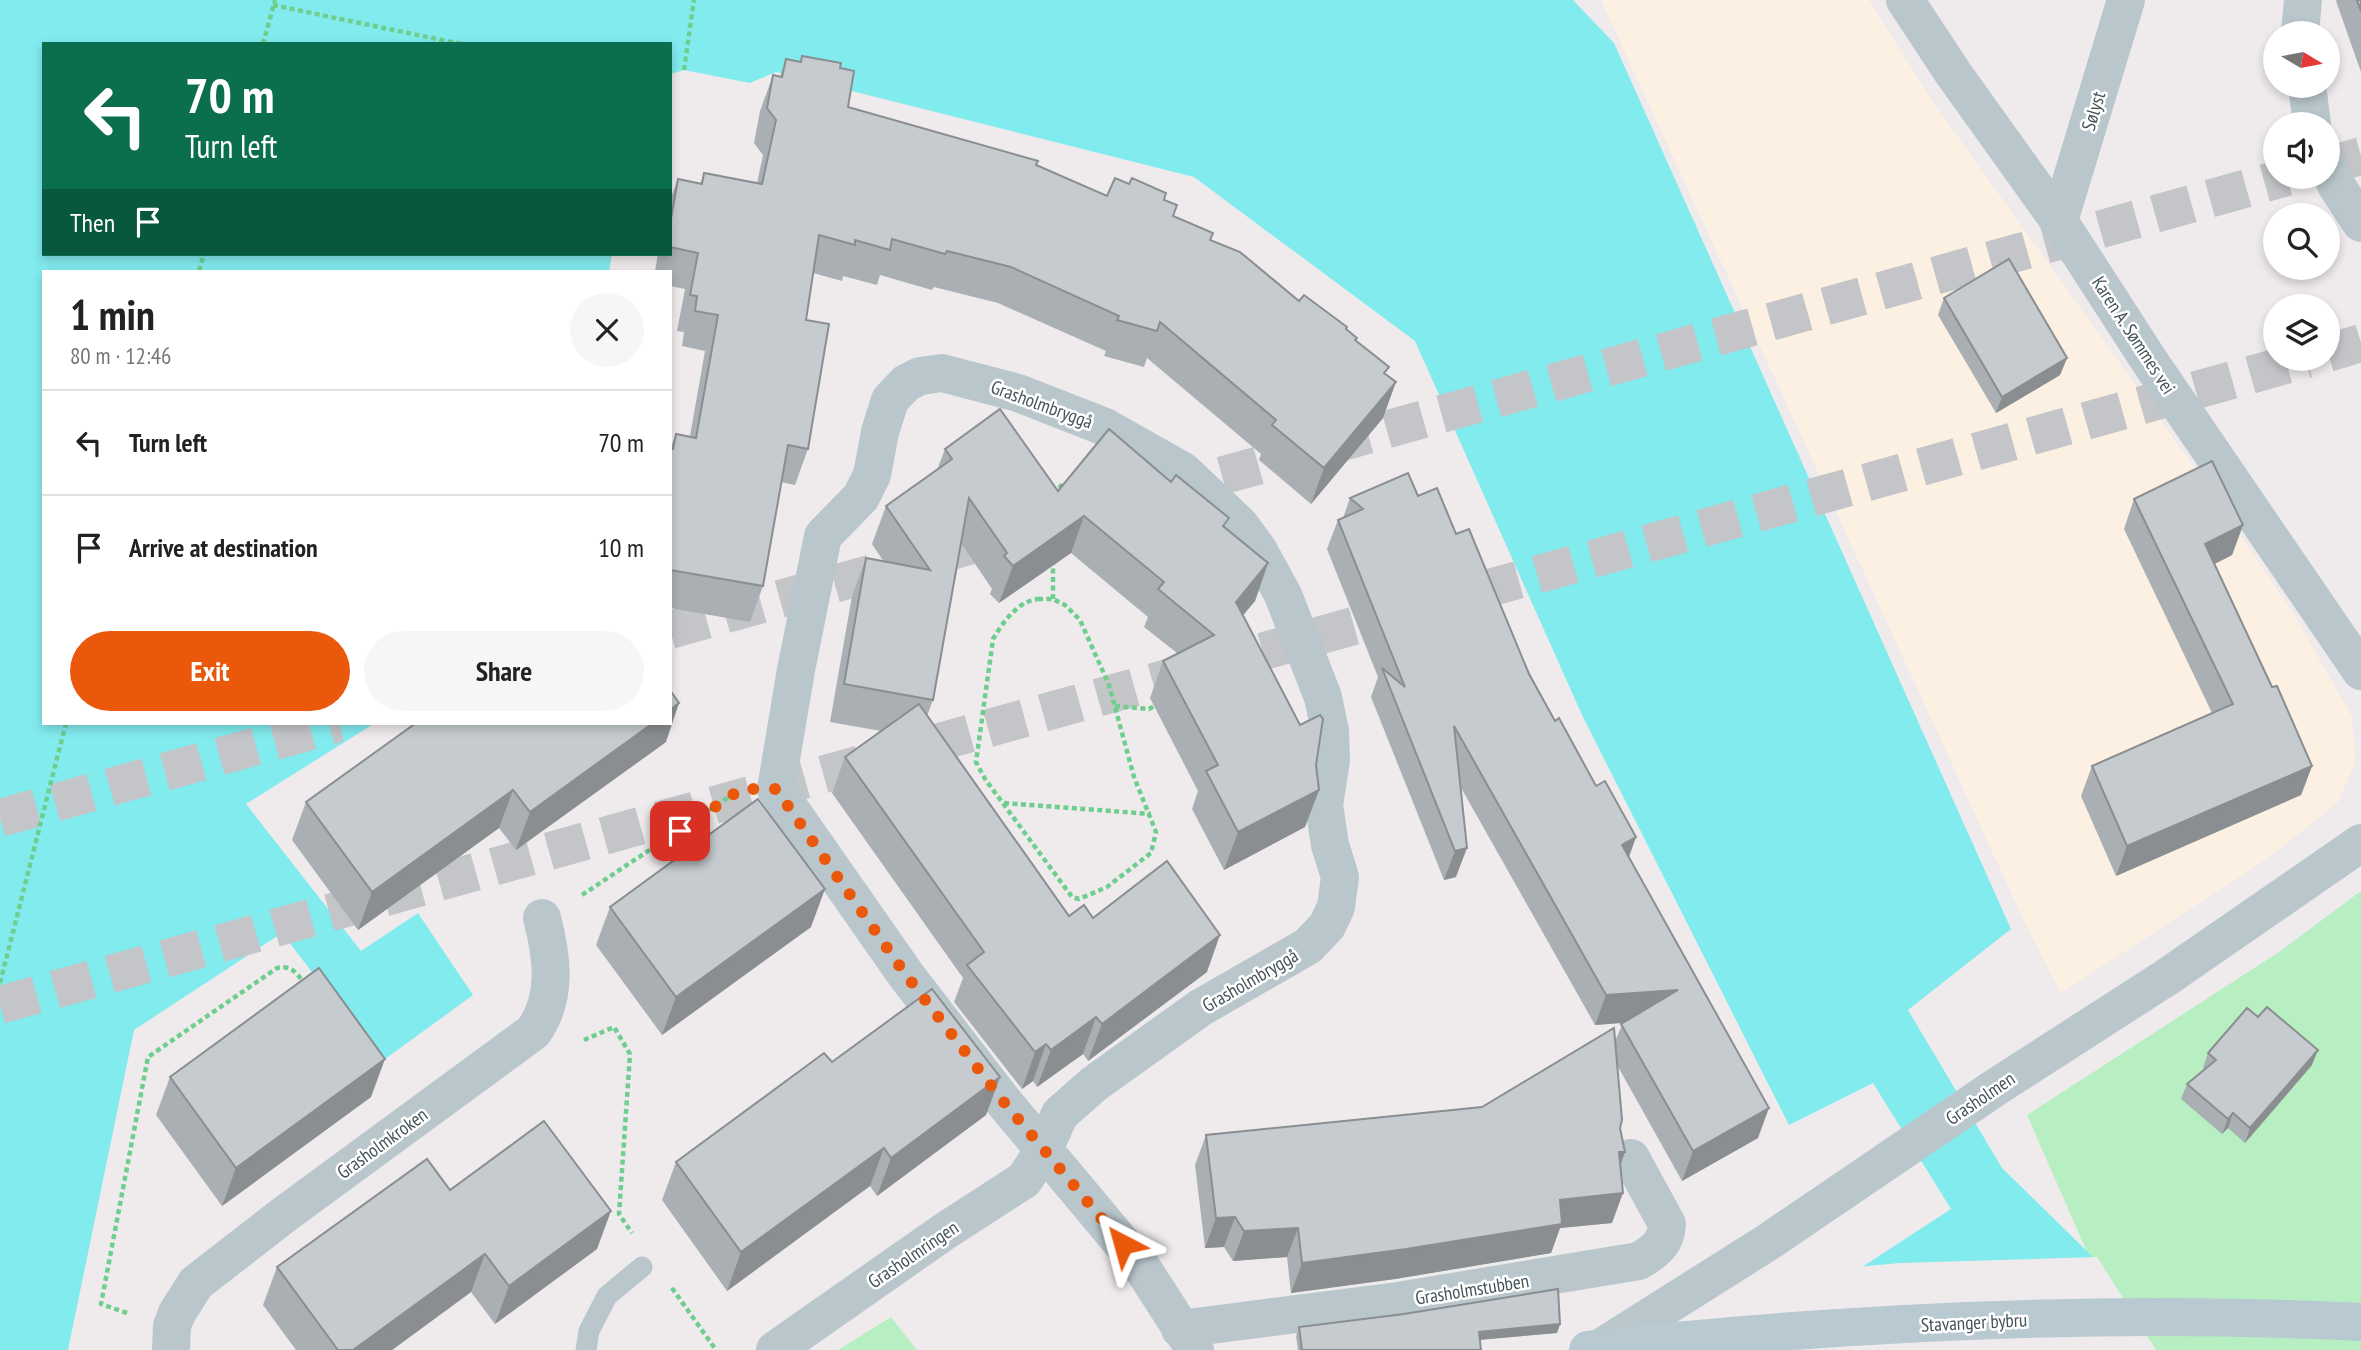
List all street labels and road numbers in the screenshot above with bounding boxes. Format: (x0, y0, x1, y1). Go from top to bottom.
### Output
street label: Sølyst (2076, 88, 2110, 133)
street label: Karen A. Sømmes vei (2087, 272, 2181, 398)
street label: Grasholmbryggå (988, 375, 1096, 433)
street label: Grasholmbryggå (1198, 943, 1302, 1017)
street label: Grasholmen (1941, 1066, 2019, 1130)
street label: Grasholmkroken (332, 1102, 432, 1184)
street label: Grasholmringen (863, 1215, 963, 1293)
street label: Grasholmstubben (1414, 1268, 1530, 1310)
street label: Stavanger bybru (1920, 1307, 2028, 1337)

